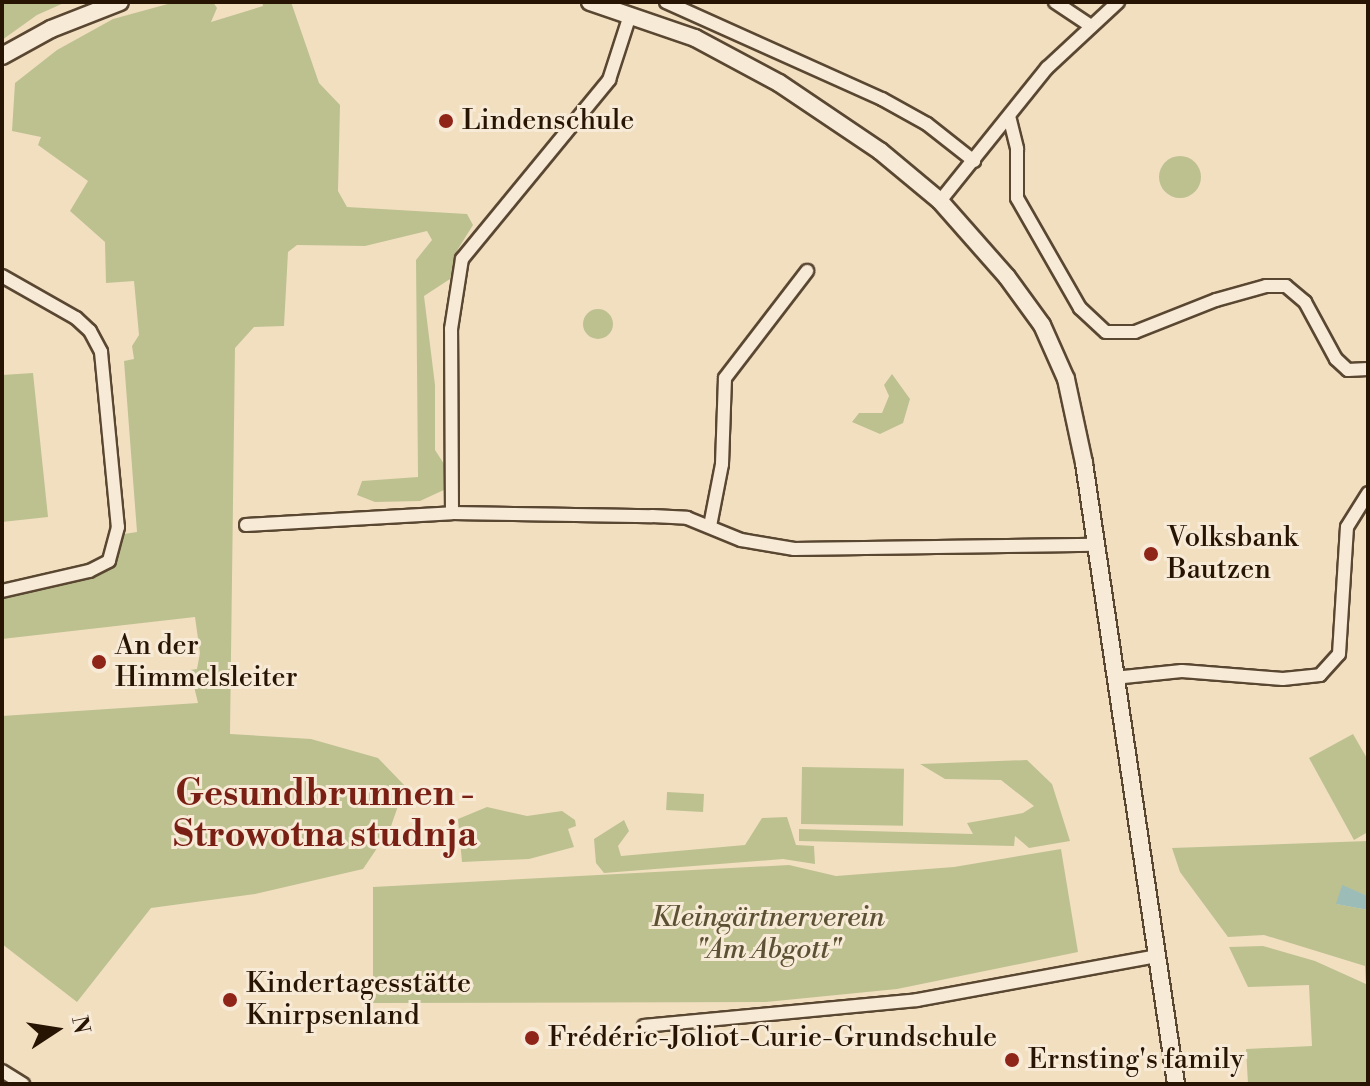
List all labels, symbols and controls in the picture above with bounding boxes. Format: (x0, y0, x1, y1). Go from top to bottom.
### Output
place label: Lindenschule (462, 104, 634, 138)
marker: Lindenschule (437, 112, 455, 130)
place label: Volksbank Bautzen (1167, 521, 1298, 587)
marker: Volksbank Bautzen (1142, 545, 1160, 563)
place label: An der Himmelsleiter (115, 629, 298, 695)
marker: An der Himmelsleiter (90, 653, 108, 671)
district label: Gesundbrunnen - Strowotna studnja (173, 772, 477, 857)
park label: Kleingärtnerverein "Am Abgott" (651, 901, 885, 967)
place label: Kindertagesstätte Knirpsenland (246, 967, 471, 1033)
north arrow (16, 990, 96, 1070)
marker: Kindertagesstätte Knirpsenland (221, 991, 239, 1009)
text: N (65, 1014, 95, 1036)
place label: Frédéric-Joliot-Curie-Grundschule (548, 1021, 997, 1055)
marker: Frédéric-Joliot-Curie-Grundschule (523, 1029, 541, 1047)
place label: Ernsting's family (1028, 1043, 1244, 1077)
marker: Ernsting's family (1003, 1051, 1021, 1069)

